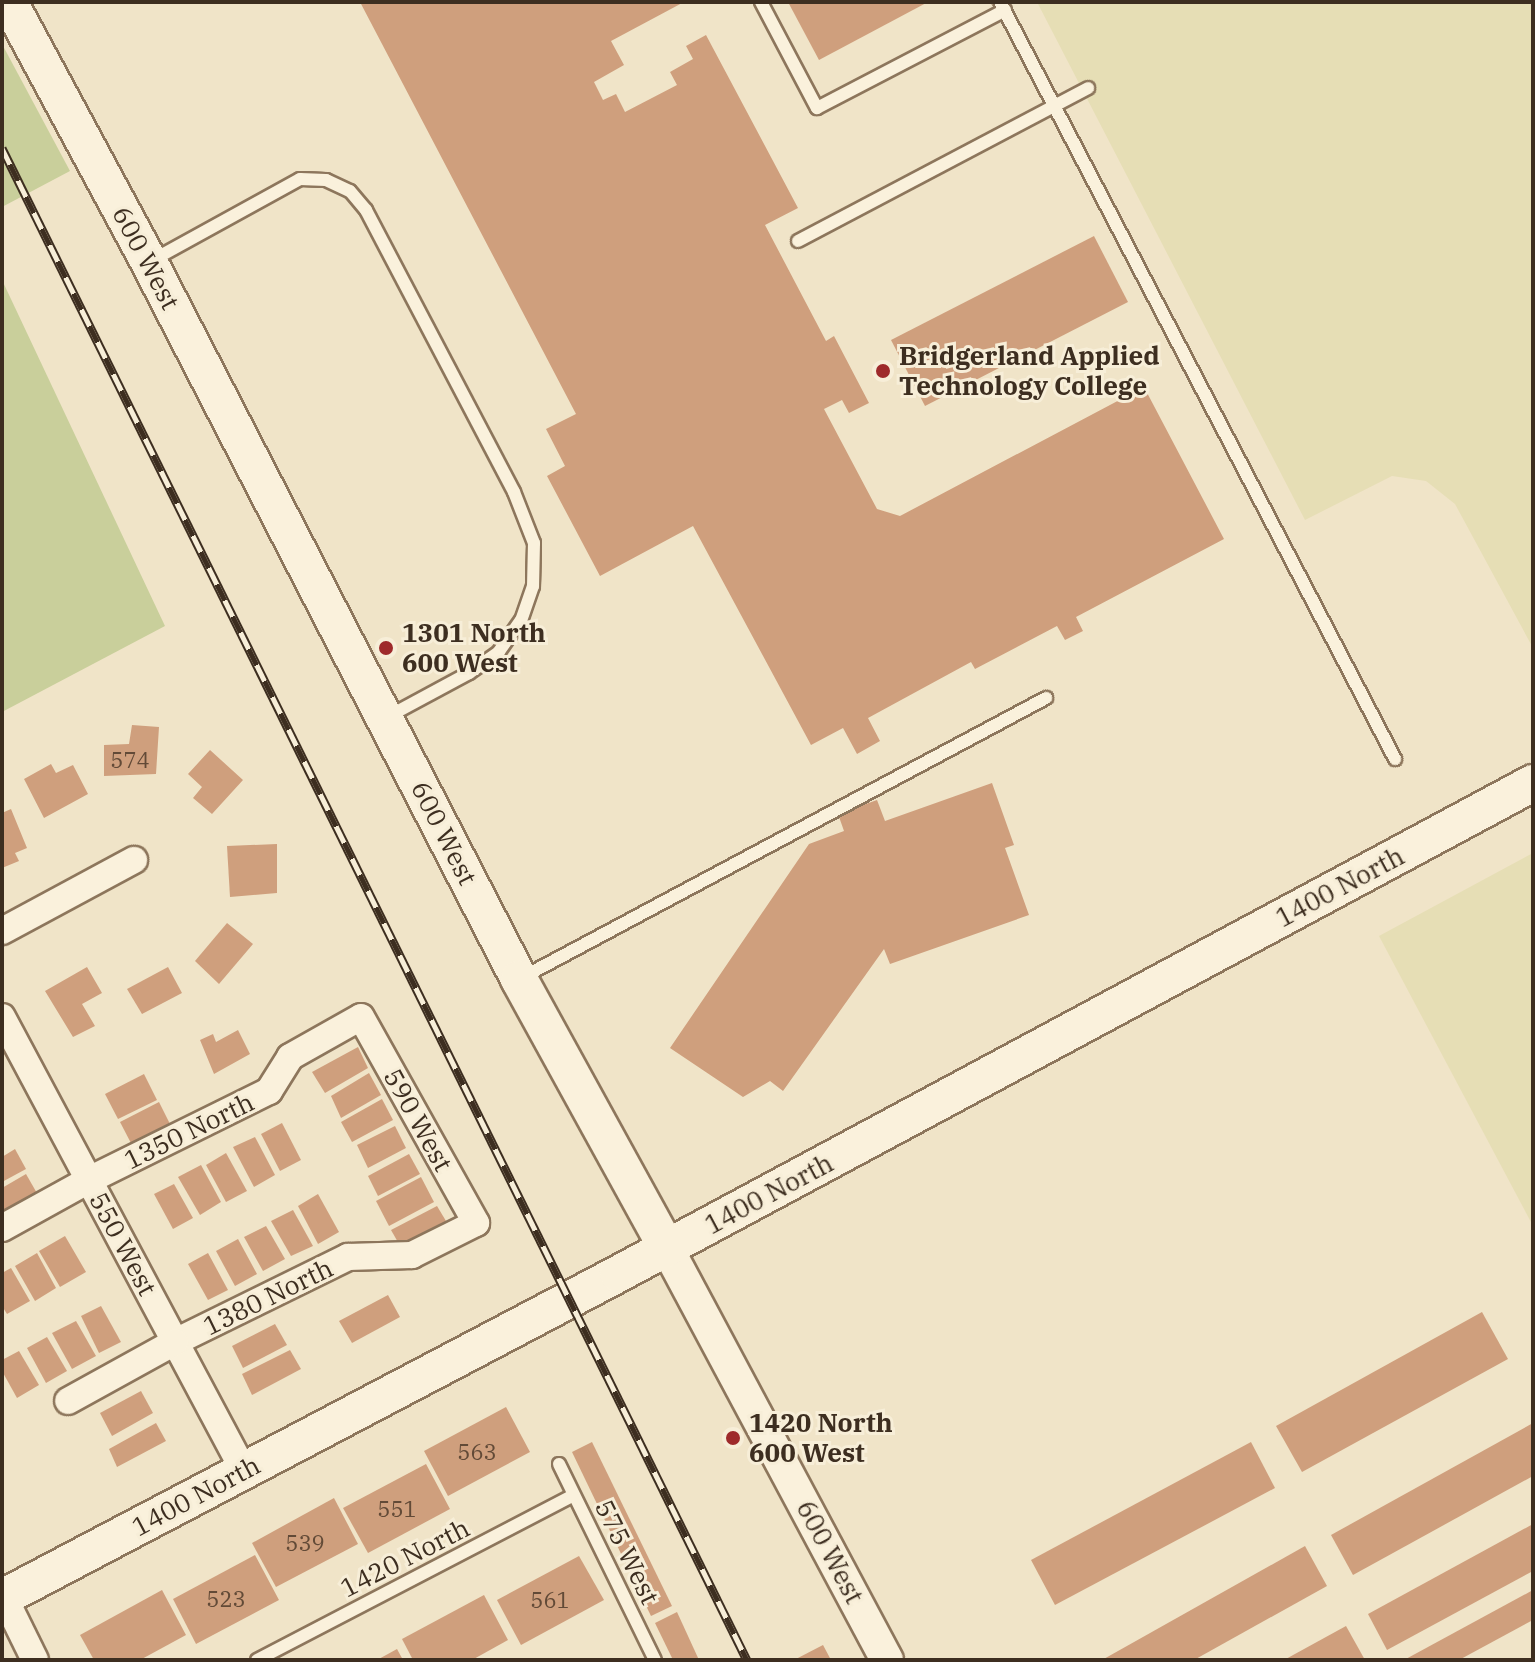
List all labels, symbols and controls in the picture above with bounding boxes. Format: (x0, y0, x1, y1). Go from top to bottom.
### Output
street label: 600 West (106, 201, 186, 315)
place label: Bridgerland Applied Technology College (899, 340, 1160, 402)
marker: Bridgerland Applied Technology College (874, 362, 892, 380)
place label: 1301 North 600 West (402, 617, 546, 678)
marker: 1301 North 600 West (377, 639, 395, 657)
house number: 574 (110, 747, 150, 773)
street label: 600 West (405, 776, 483, 890)
street label: 1400 North (1271, 840, 1409, 934)
street label: 590 West (377, 1063, 459, 1177)
street label: 1350 North (119, 1086, 259, 1176)
street label: 1400 North (700, 1147, 838, 1241)
street label: 550 West (83, 1187, 163, 1301)
street label: 1380 North (198, 1252, 338, 1342)
place label: 1420 North 600 West (749, 1407, 893, 1468)
marker: 1420 North 600 West (724, 1429, 742, 1447)
house number: 563 (457, 1439, 497, 1465)
street label: 1400 North (127, 1449, 265, 1543)
street label: 575 West (588, 1495, 666, 1609)
street label: 600 West (790, 1495, 870, 1609)
house number: 551 (377, 1496, 417, 1522)
street label: 1420 North (335, 1512, 475, 1604)
house number: 539 (285, 1530, 325, 1556)
house number: 523 (206, 1586, 246, 1612)
house number: 561 (530, 1587, 570, 1613)

